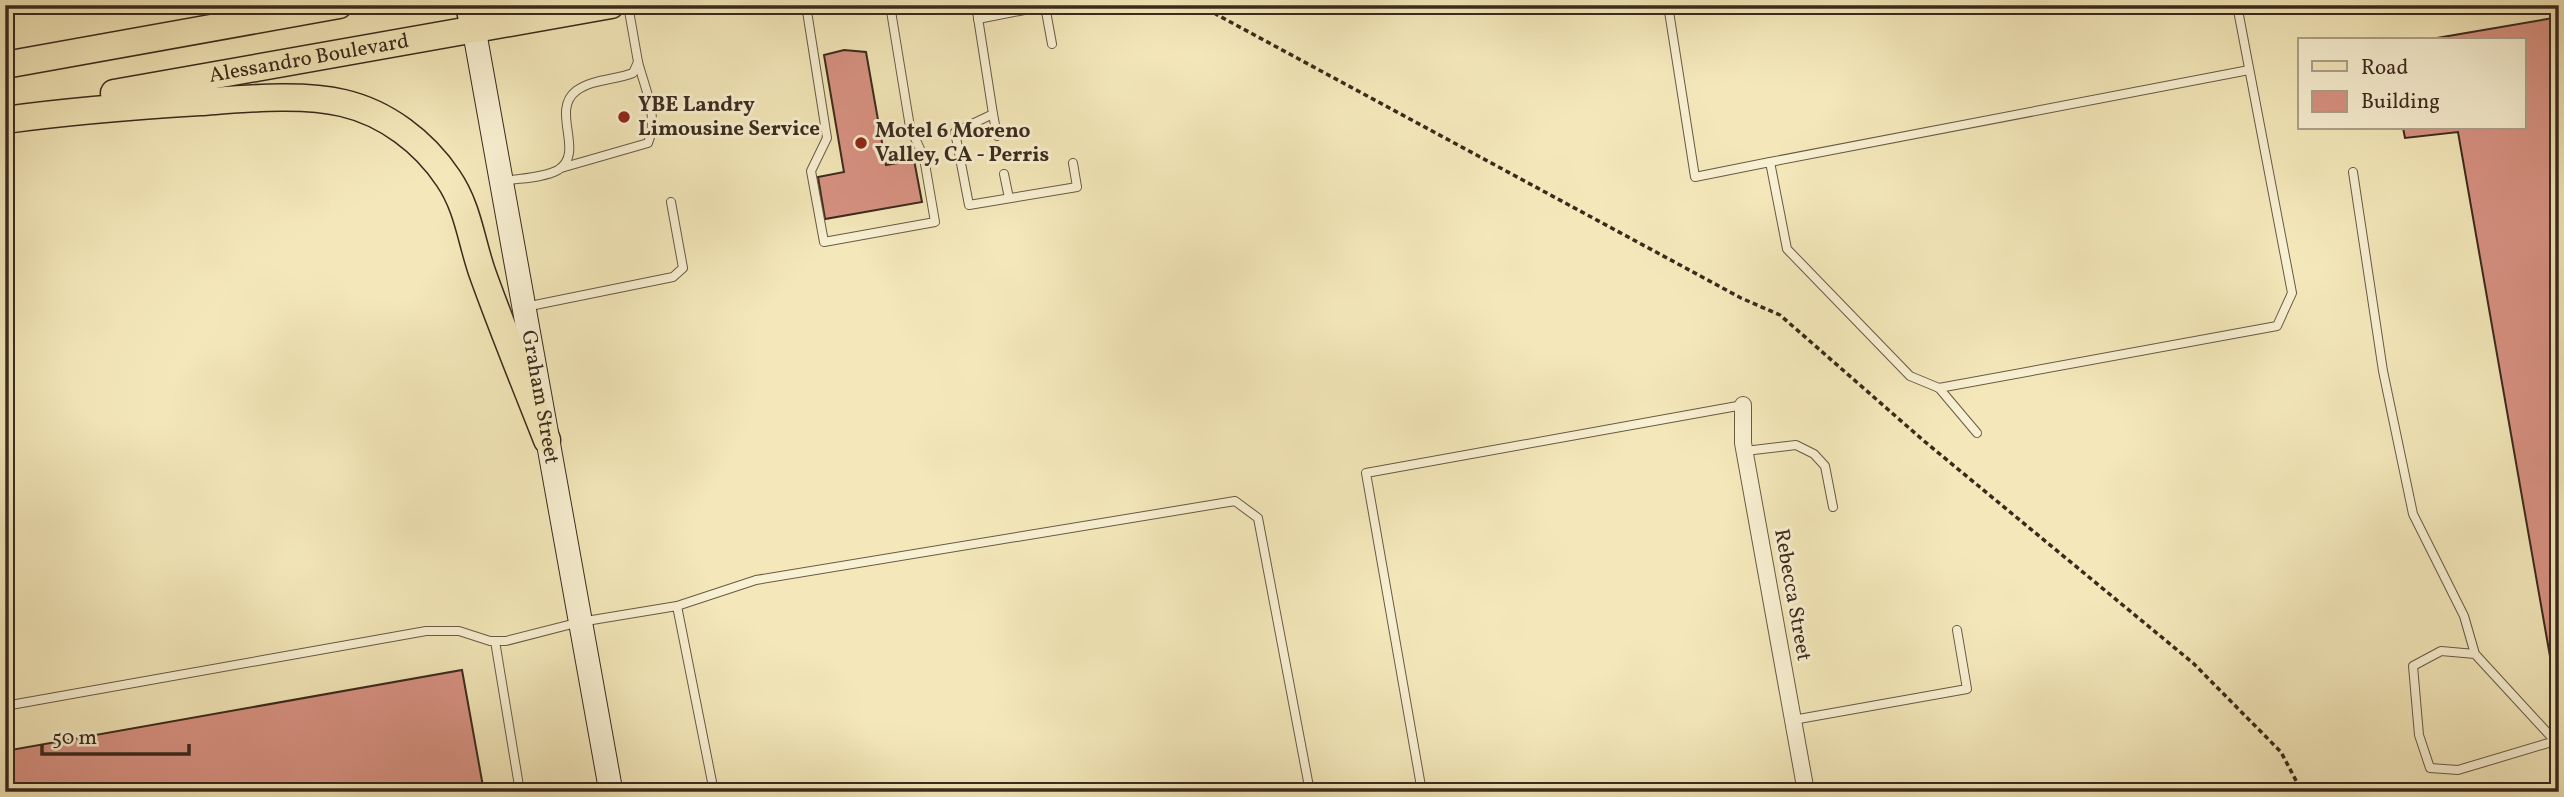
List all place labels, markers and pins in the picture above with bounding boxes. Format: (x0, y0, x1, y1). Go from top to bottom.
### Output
place label: YBE Landry Limousine Service (638, 91, 820, 144)
marker: YBE Landry Limousine Service (616, 109, 632, 125)
place label: Motel 6 Moreno Valley, CA - Perris (875, 117, 1049, 170)
marker: Motel 6 Moreno Valley, CA - Perris (853, 135, 869, 151)

